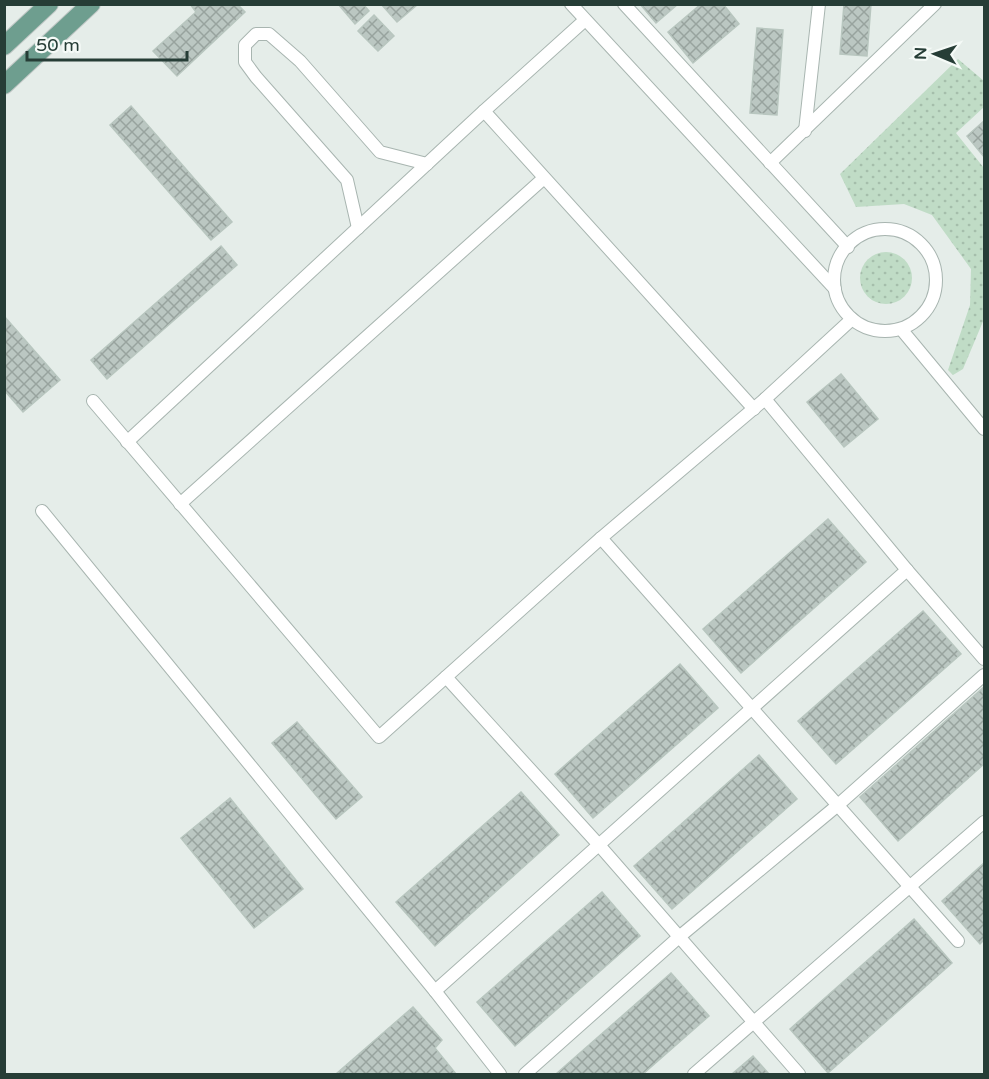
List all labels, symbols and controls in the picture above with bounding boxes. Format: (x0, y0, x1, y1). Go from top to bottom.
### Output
scale bar (27, 24, 188, 62)
north arrow (905, 24, 965, 84)
text: 50 m (36, 34, 80, 56)
text: N (911, 47, 931, 60)

